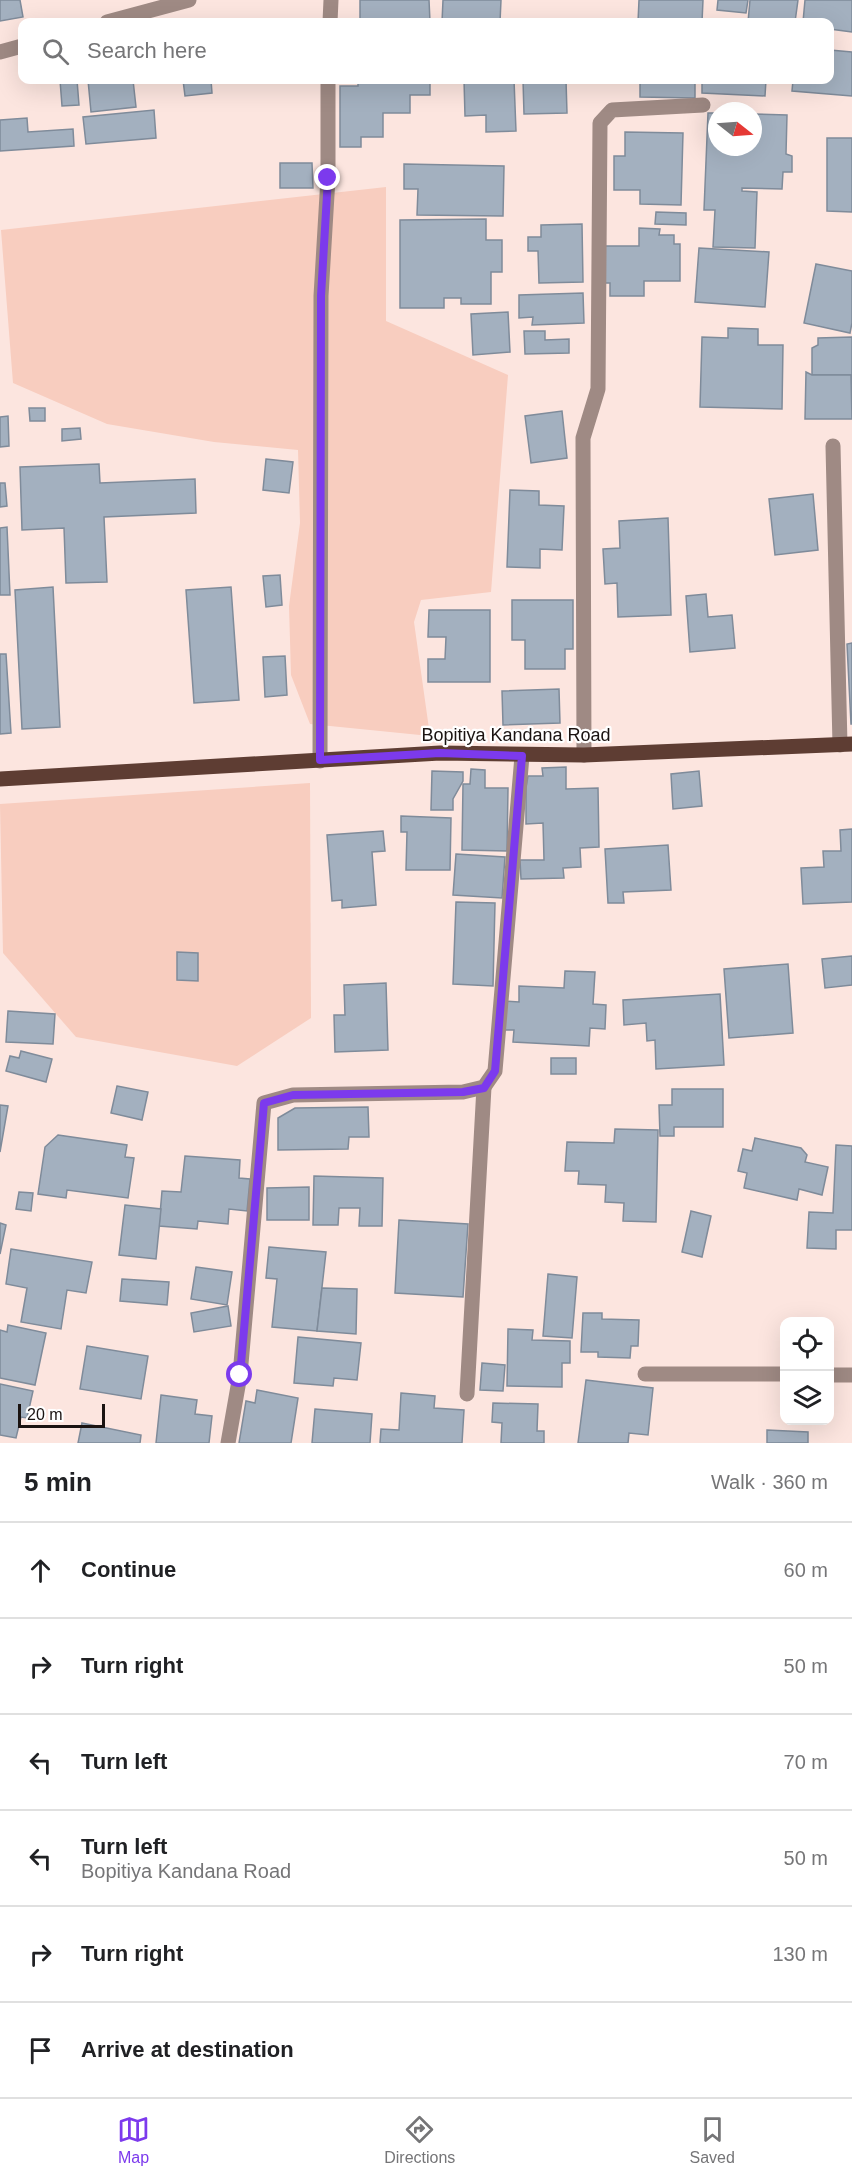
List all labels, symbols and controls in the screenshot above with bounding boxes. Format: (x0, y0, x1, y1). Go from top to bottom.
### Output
search box (18, 18, 834, 84)
icon: search (39, 35, 72, 68)
text: Search here (87, 38, 207, 63)
north arrow (708, 102, 762, 156)
route end (314, 164, 340, 190)
street label: Bopitiya Kandana Road (421, 725, 611, 745)
map controls (780, 1317, 834, 1425)
button: locate (780, 1317, 834, 1371)
route start (226, 1361, 252, 1387)
button: layers (780, 1371, 834, 1425)
scale bar (18, 1401, 105, 1428)
text: 20 m (27, 1406, 63, 1423)
text: 5 min (24, 1467, 92, 1497)
text: Walk · 360 m (711, 1471, 828, 1493)
icon: ahead (24, 1554, 57, 1587)
text: Continue (81, 1557, 176, 1582)
text: 60 m (784, 1559, 828, 1581)
icon: right (24, 1650, 57, 1683)
text: Turn right (81, 1653, 183, 1678)
text: 50 m (784, 1655, 828, 1677)
icon: left (24, 1746, 57, 1779)
text: Turn left (81, 1749, 167, 1774)
text: 70 m (784, 1751, 828, 1773)
text: Turn left (81, 1834, 167, 1859)
icon: left (24, 1842, 57, 1875)
text: 50 m (784, 1847, 828, 1869)
text: Bopitiya Kandana Road (81, 1860, 291, 1882)
icon: right (24, 1938, 57, 1971)
text: Turn right (81, 1941, 183, 1966)
text: 130 m (772, 1943, 828, 1965)
icon: arrive (24, 2034, 57, 2067)
text: Arrive at destination (81, 2037, 294, 2062)
tab: Map (117, 2113, 150, 2167)
tab: Directions (384, 2113, 455, 2167)
tab: Saved (690, 2113, 735, 2167)

